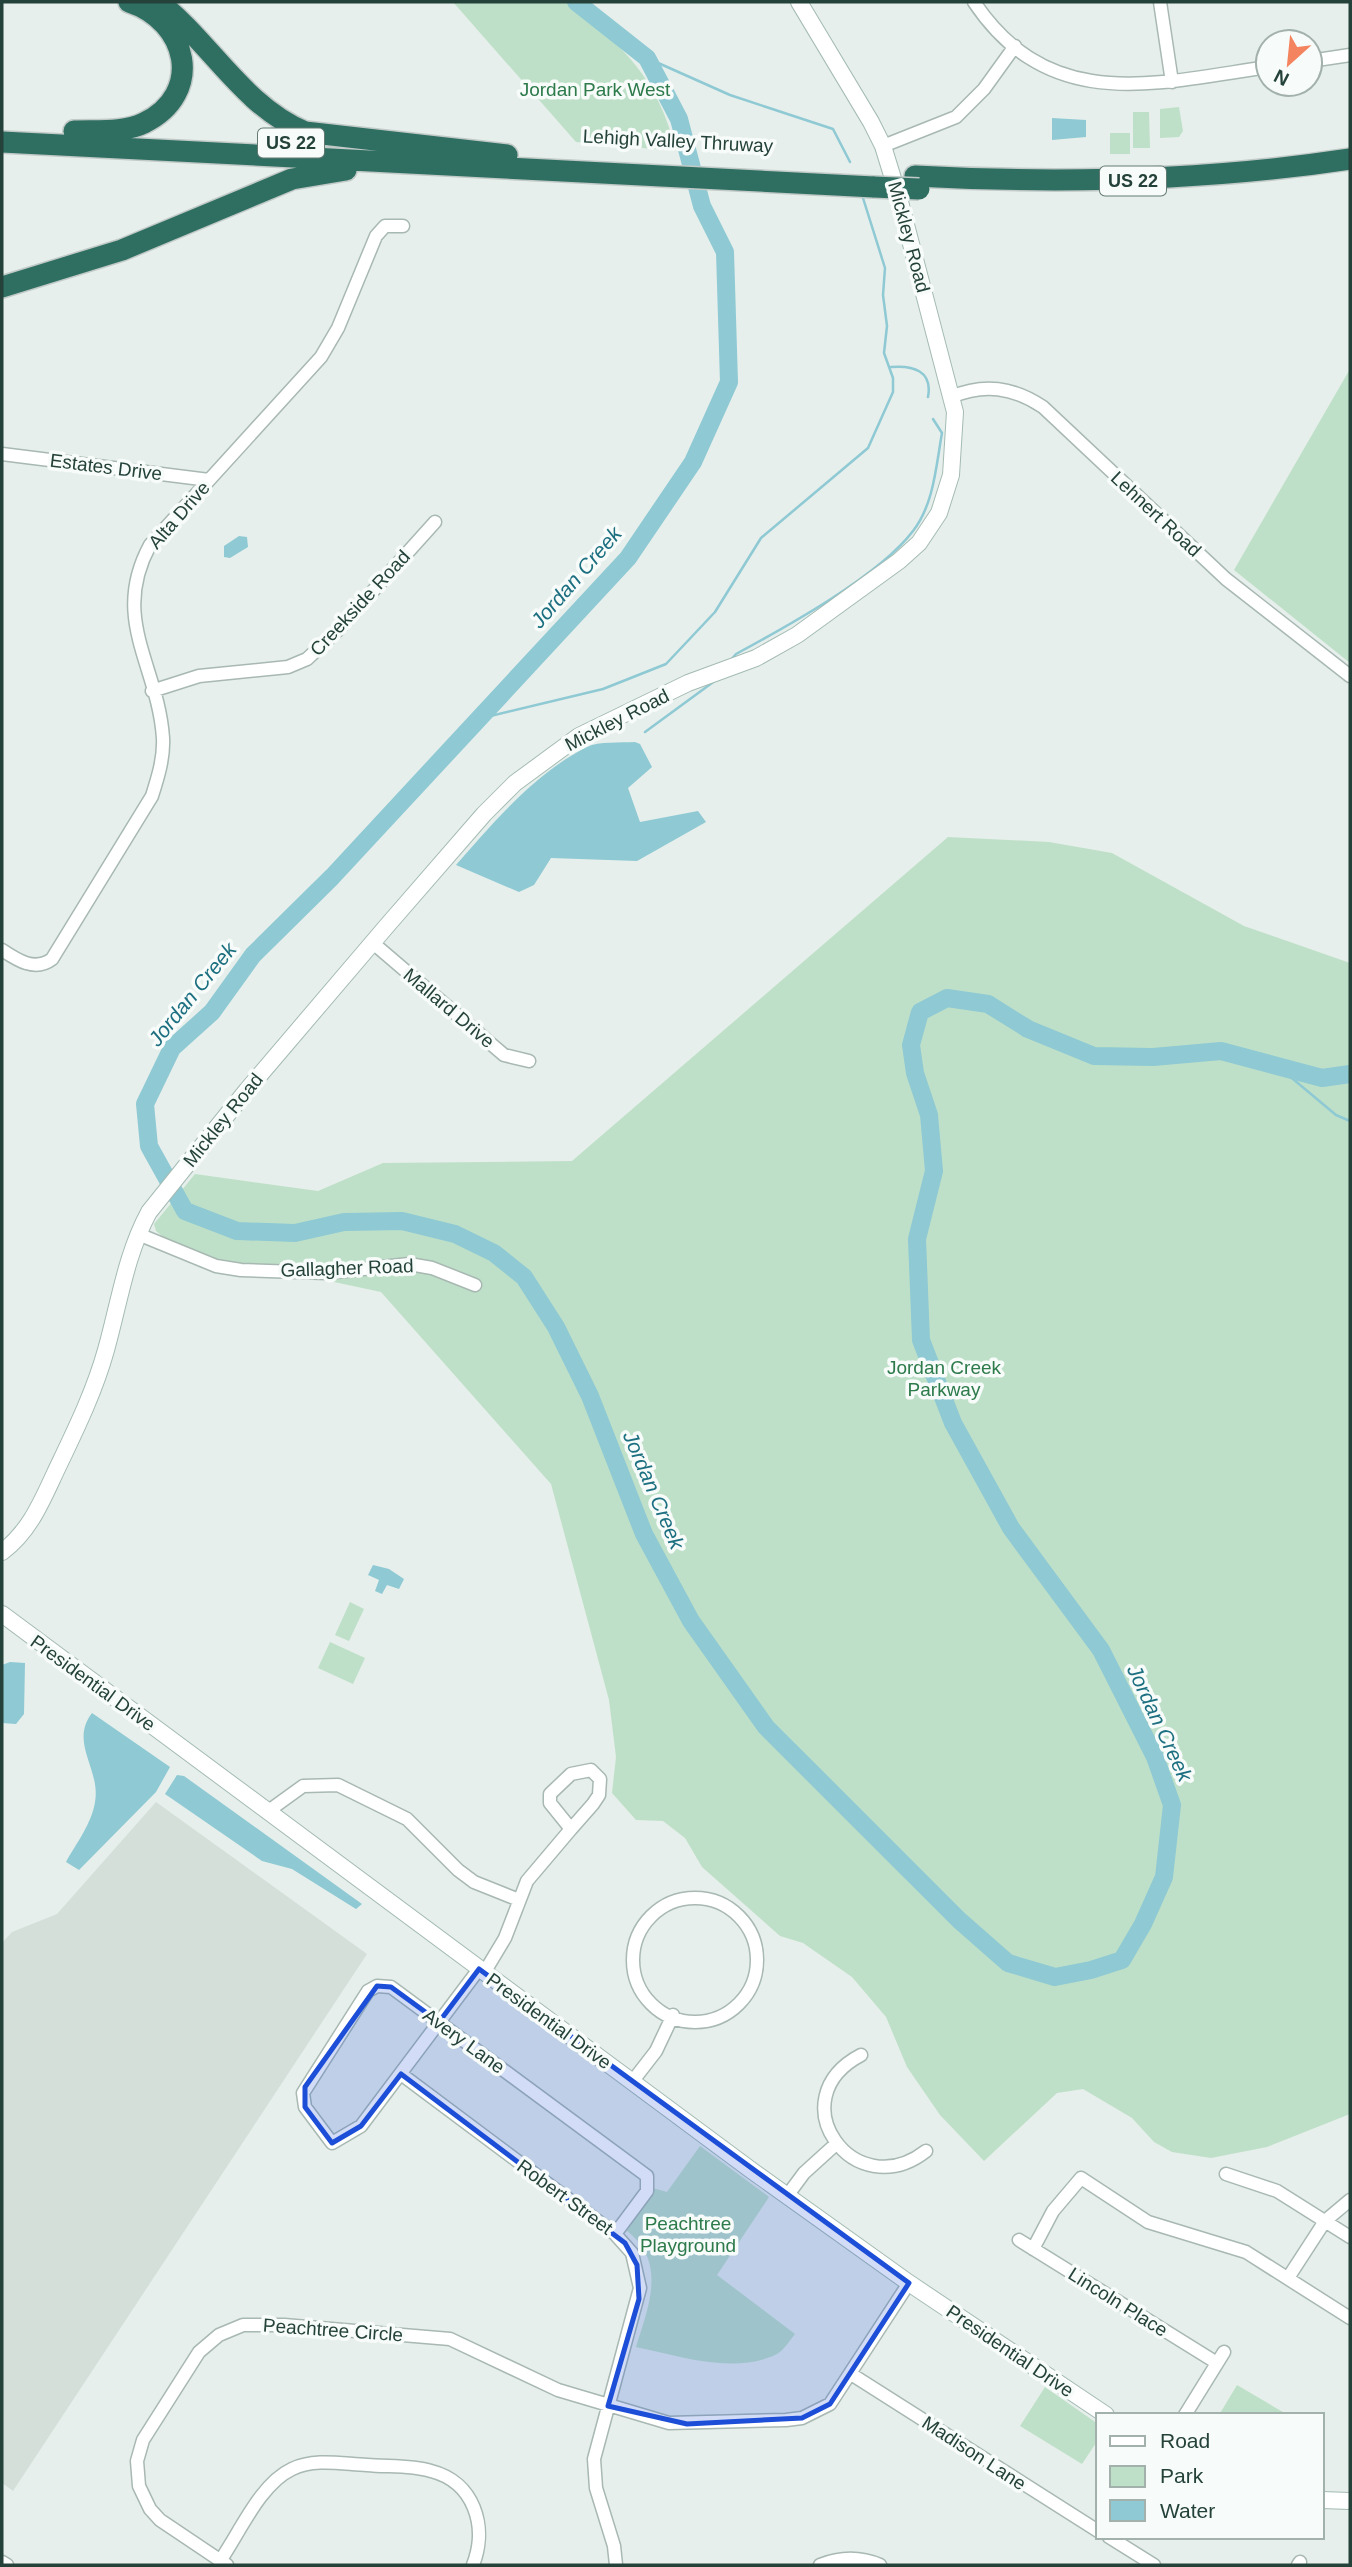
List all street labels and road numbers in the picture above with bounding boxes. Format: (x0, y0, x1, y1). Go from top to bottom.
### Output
street label: Lehigh Valley Thruway (582, 126, 774, 156)
road number: US 22 (258, 128, 324, 158)
road number: US 22 (1100, 166, 1166, 196)
street label: Mickley Road (884, 179, 934, 295)
street label: Estates Drive (49, 450, 163, 484)
street label: Lehnert Road (1107, 467, 1205, 561)
street label: Alta Drive (144, 477, 214, 553)
street label: Creekside Road (306, 546, 414, 660)
street label: Mickley Road (561, 685, 673, 755)
street label: Mallard Drive (399, 964, 499, 1052)
street label: Mickley Road (179, 1069, 267, 1171)
street label: Gallagher Road (280, 1255, 414, 1281)
street label: Presidential Drive (27, 1631, 159, 1735)
street label: Presidential Drive (483, 1969, 615, 2073)
street label: Avery Lane (419, 2004, 509, 2078)
street label: Robert Street (513, 2155, 617, 2239)
street label: Lincoln Place (1065, 2263, 1171, 2341)
street label: Presidential Drive (942, 2301, 1078, 2401)
street label: Peachtree Circle (262, 2315, 404, 2345)
street label: Madison Lane (918, 2412, 1030, 2494)

